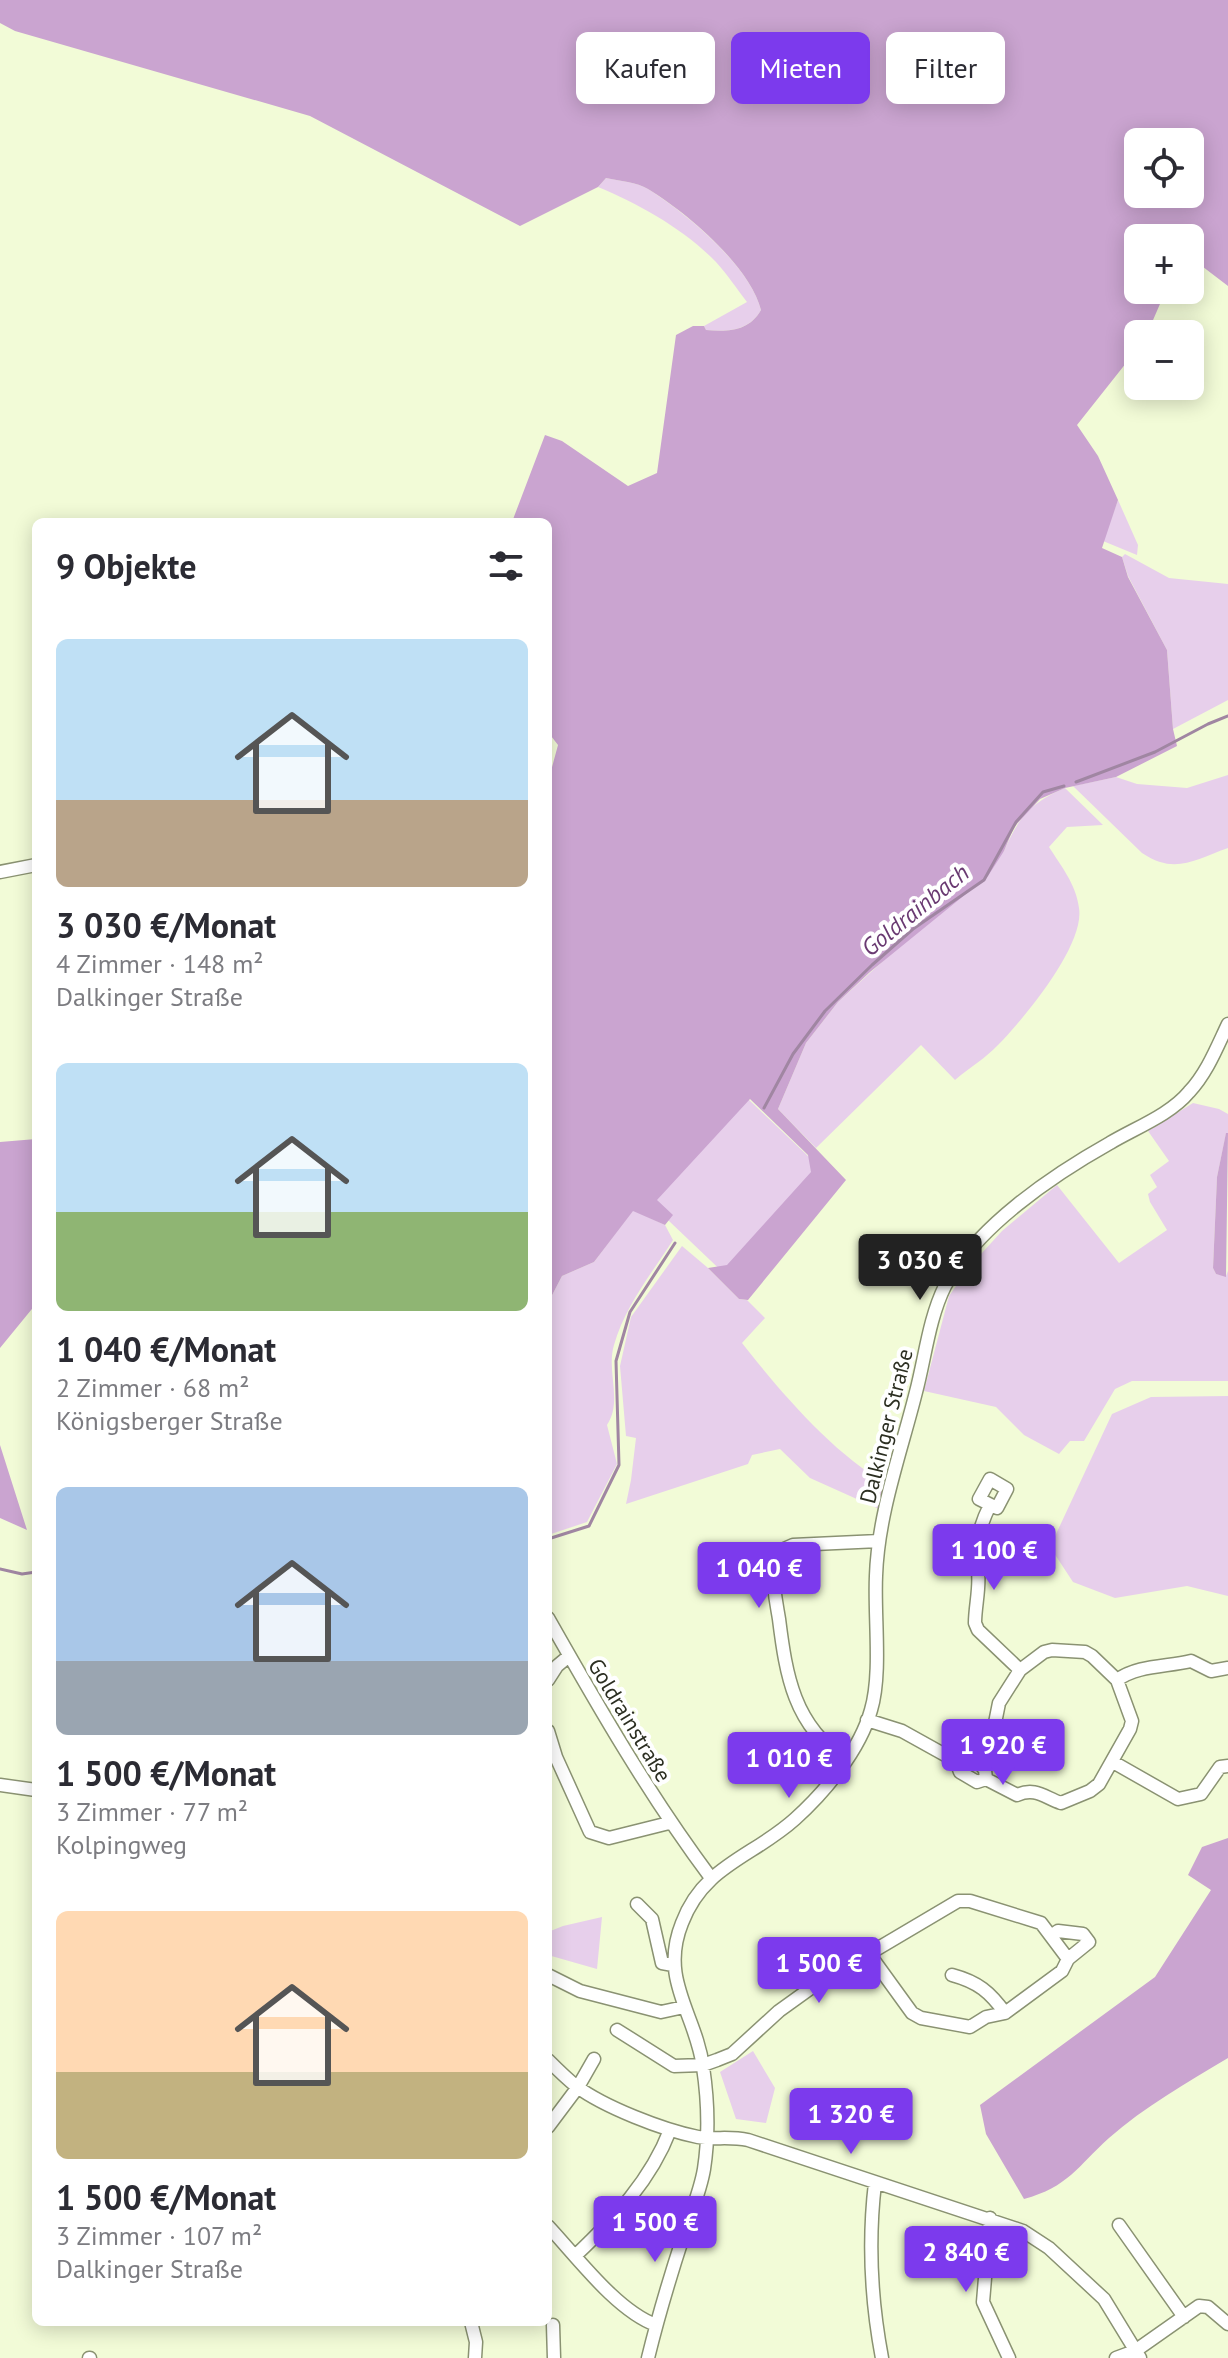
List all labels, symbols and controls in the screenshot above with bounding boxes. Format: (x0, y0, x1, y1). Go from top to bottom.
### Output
chip: Kaufen (576, 32, 715, 104)
chip: Mieten (731, 32, 870, 104)
chip: Filter (886, 32, 1005, 104)
map controls (1124, 128, 1204, 400)
button: locate (1124, 128, 1204, 208)
button: + (1124, 224, 1204, 304)
button: − (1124, 320, 1204, 400)
text: 9 Objekte (56, 544, 197, 588)
icon: filters (484, 544, 528, 588)
icon: home (220, 691, 364, 835)
water label: Goldrainbach (855, 857, 975, 963)
text: 3 030 €/Monat (56, 903, 276, 947)
text: 4 Zimmer · 148 m² (56, 947, 264, 980)
text: Dalkinger Straße (56, 980, 243, 1013)
icon: home (220, 1115, 364, 1259)
pin: 3 030 € (846, 1234, 994, 1302)
text: 3 030 € (877, 1243, 963, 1276)
text: 1 040 €/Monat (56, 1327, 276, 1371)
street label: Dalkinger Straße (853, 1346, 919, 1506)
text: 2 Zimmer · 68 m² (56, 1371, 249, 1404)
text: Königsberger Straße (56, 1404, 283, 1437)
pin: 1 100 € (920, 1524, 1068, 1592)
text: 1 100 € (951, 1533, 1037, 1566)
icon: home (220, 1539, 364, 1683)
pin: 1 040 € (685, 1542, 833, 1610)
text: 1 040 € (716, 1551, 802, 1584)
street label: Goldrainstraße (582, 1653, 678, 1787)
pin: 1 920 € (929, 1719, 1077, 1787)
text: 1 920 € (960, 1728, 1046, 1761)
pin: 1 010 € (715, 1732, 863, 1800)
text: 1 010 € (746, 1741, 832, 1774)
text: 1 500 €/Monat (56, 1751, 276, 1795)
text: 3 Zimmer · 77 m² (56, 1795, 248, 1828)
text: Kolpingweg (56, 1828, 187, 1861)
pin: 1 500 € (745, 1937, 893, 2005)
text: 1 500 € (776, 1946, 862, 1979)
icon: home (220, 1963, 364, 2107)
pin: 1 320 € (777, 2088, 925, 2156)
text: 1 320 € (808, 2097, 894, 2130)
text: 1 500 €/Monat (56, 2175, 276, 2219)
pin: 1 500 € (581, 2196, 729, 2264)
text: 1 500 € (612, 2205, 698, 2238)
text: 3 Zimmer · 107 m² (56, 2219, 262, 2252)
pin: 2 840 € (892, 2226, 1040, 2294)
text: 2 840 € (923, 2235, 1009, 2268)
text: Dalkinger Straße (56, 2252, 243, 2285)

